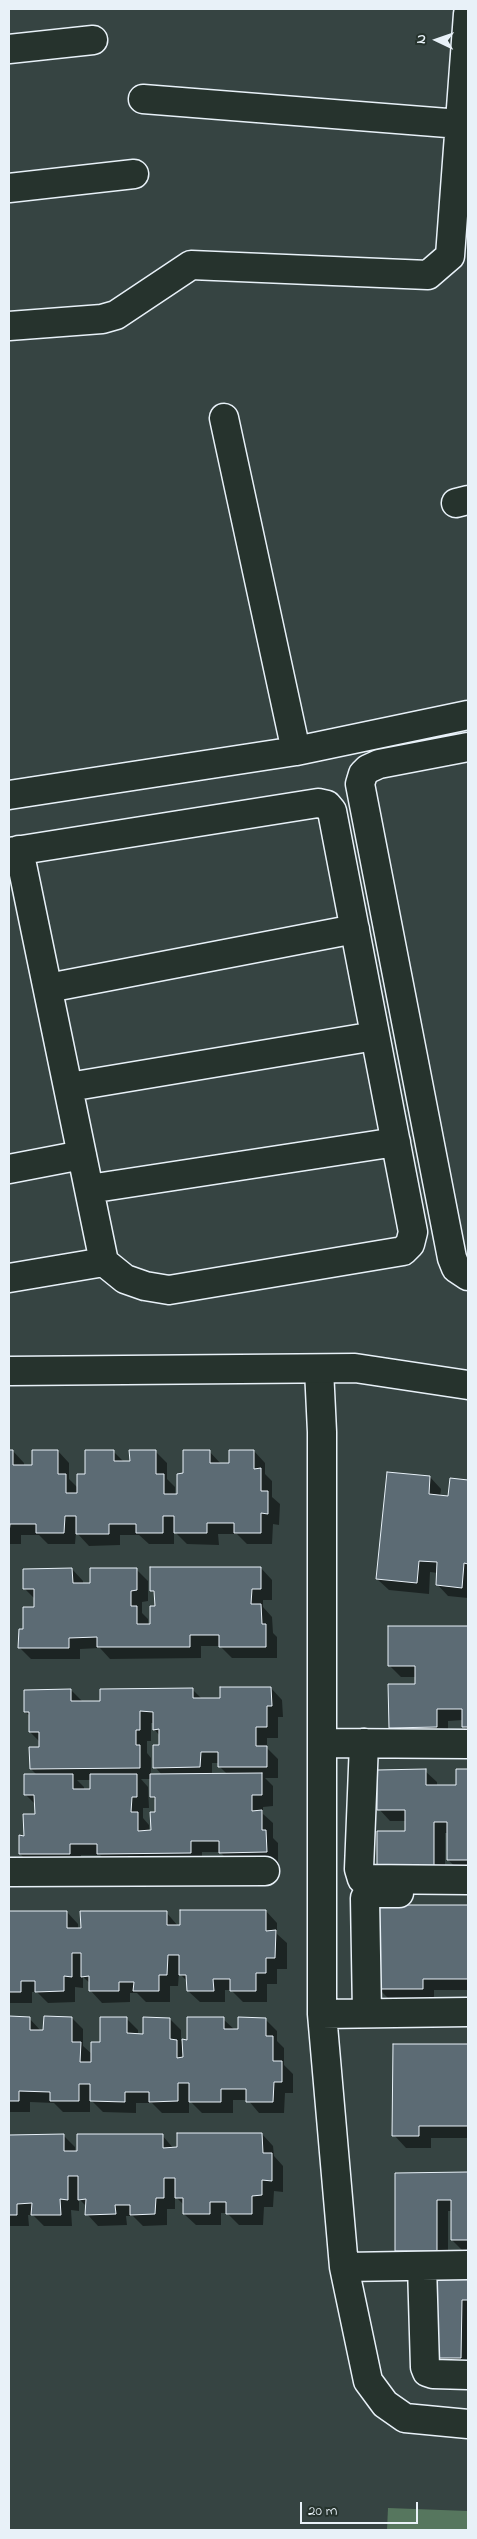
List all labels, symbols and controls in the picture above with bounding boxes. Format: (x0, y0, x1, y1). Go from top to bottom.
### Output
north arrow (412, 15, 462, 65)
text: N (411, 34, 432, 44)
scale bar (302, 2492, 420, 2524)
text: 20 m (308, 2500, 337, 2522)

